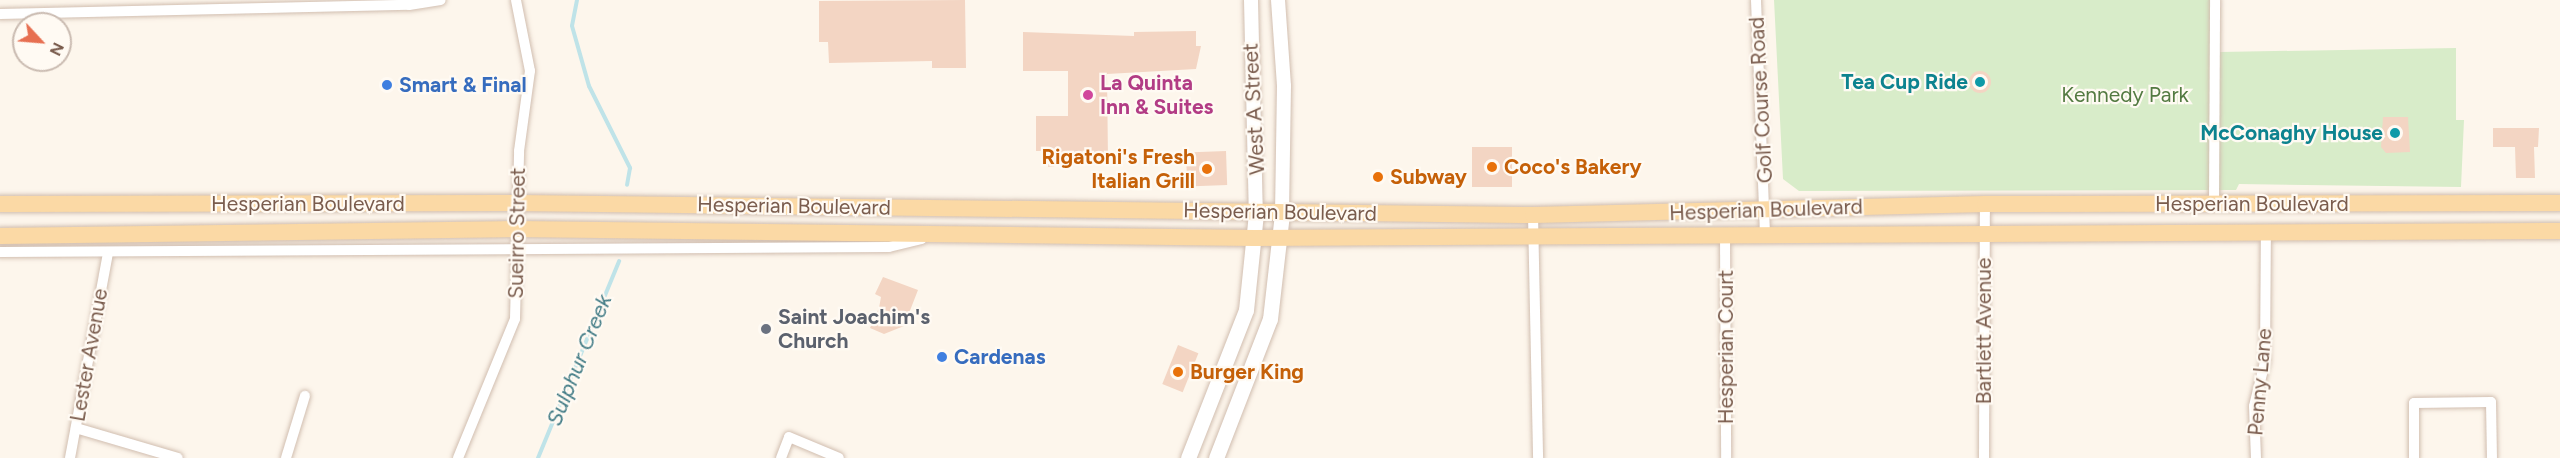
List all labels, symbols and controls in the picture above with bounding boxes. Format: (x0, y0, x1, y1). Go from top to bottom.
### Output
north arrow (12, 12, 72, 72)
street label: Golf Course Road (1744, 16, 1778, 184)
text: N (46, 40, 68, 59)
street label: West A Street (1238, 42, 1270, 176)
place label: Tea Cup Ride (1841, 69, 1968, 95)
place label: La Quinta Inn & Suites (1100, 70, 1213, 120)
place label: Smart & Final (399, 72, 527, 98)
marker: Tea Cup Ride (1973, 75, 1987, 89)
marker: Smart & Final (380, 78, 394, 92)
park label: Kennedy Park (2061, 82, 2189, 108)
marker: La Quinta Inn & Suites (1081, 88, 1095, 102)
place label: McConaghy House (2200, 120, 2383, 146)
marker: McConaghy House (2388, 126, 2402, 140)
place label: Rigatoni's Fresh Italian Grill (1042, 144, 1195, 194)
place label: Coco's Bakery (1504, 154, 1642, 180)
marker: Coco's Bakery (1485, 160, 1499, 174)
marker: Rigatoni's Fresh Italian Grill (1200, 162, 1214, 176)
place label: Subway (1390, 164, 1467, 190)
street label: Sueirro Street (503, 167, 531, 299)
marker: Subway (1371, 170, 1385, 184)
street label: Hesperian Boulevard (211, 191, 405, 217)
street label: Hesperian Boulevard (2155, 191, 2349, 217)
street label: Hesperian Boulevard (697, 192, 891, 220)
street label: Hesperian Boulevard (1669, 194, 1863, 226)
street label: Hesperian Boulevard (1183, 198, 1377, 226)
street label: Bartlett Avenue (1971, 258, 1997, 404)
street label: Hesperian Court (1713, 270, 1739, 424)
street label: Lester Avenue (65, 286, 113, 424)
water label: Sulphur Creek (541, 290, 617, 430)
place label: Saint Joachim's Church (778, 304, 930, 354)
marker: Saint Joachim's Church (759, 322, 773, 336)
street label: Penny Lane (2243, 327, 2277, 437)
place label: Cardenas (954, 344, 1045, 370)
marker: Cardenas (935, 350, 949, 364)
place label: Burger King (1190, 359, 1304, 385)
marker: Burger King (1171, 365, 1185, 379)

